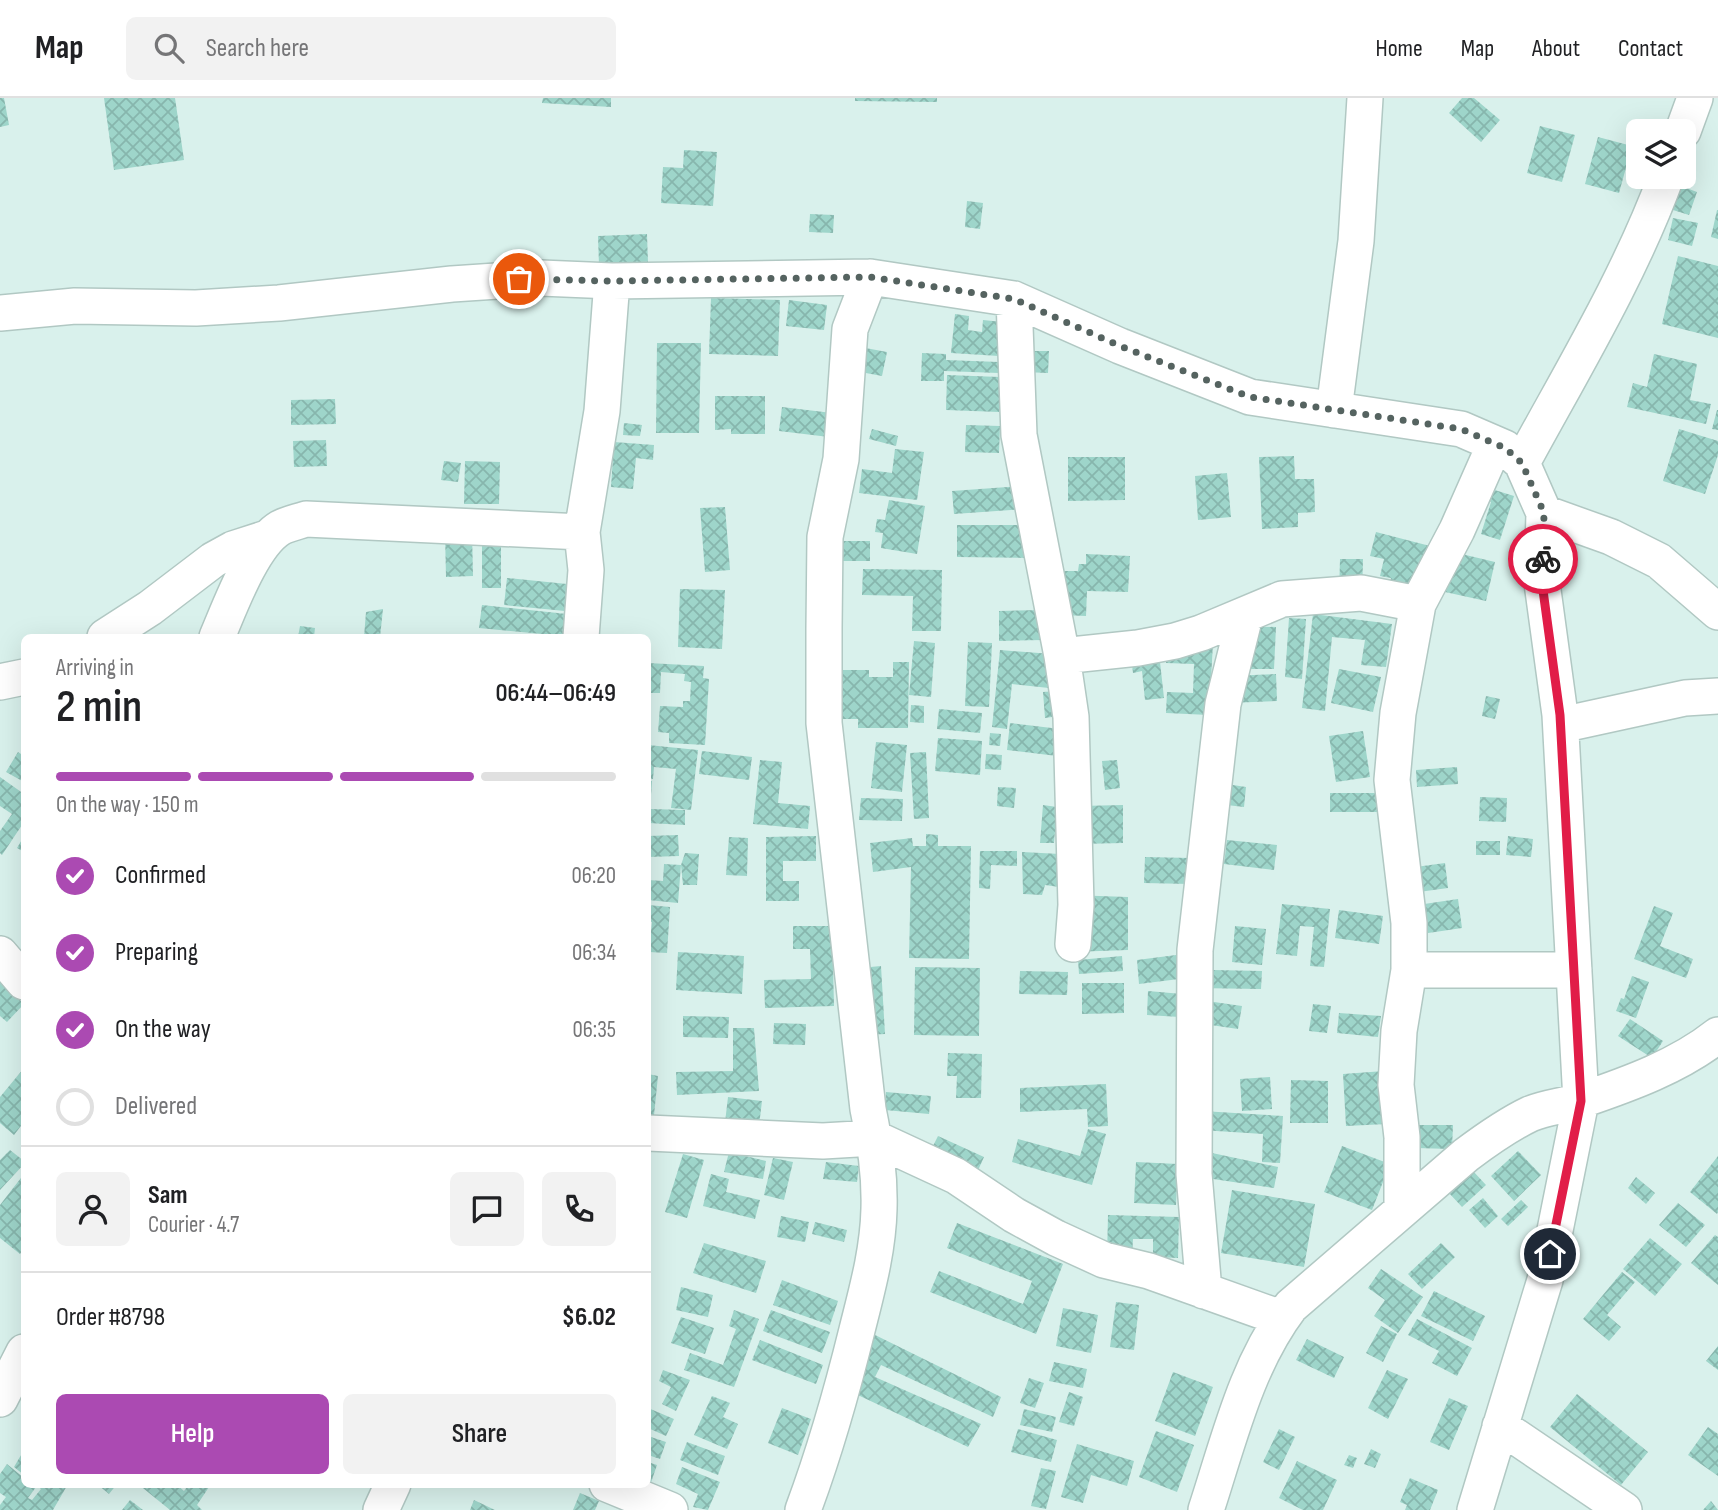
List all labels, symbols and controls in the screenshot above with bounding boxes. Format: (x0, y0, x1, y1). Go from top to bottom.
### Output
search box (126, 17, 616, 80)
text: Map (35, 28, 84, 68)
icon: search (150, 29, 188, 67)
text: Search here (206, 33, 309, 64)
text: Home (1375, 34, 1423, 63)
text: Map (1461, 34, 1494, 63)
text: About (1532, 34, 1580, 63)
text: Contact (1618, 34, 1683, 63)
map controls (1626, 119, 1696, 189)
button: layers (1626, 119, 1696, 189)
pin (489, 249, 549, 309)
icon: bag (500, 260, 538, 298)
courier (1508, 524, 1578, 594)
icon: bike (1524, 540, 1562, 578)
text: Arriving in (56, 654, 134, 682)
text: 06:44–06:49 (496, 678, 616, 709)
text: 2 min (56, 680, 142, 735)
text: On the way · 150 m (56, 791, 199, 819)
icon: check (56, 857, 94, 895)
text: Confirmed (115, 860, 206, 891)
text: 06:20 (572, 862, 616, 890)
icon: check (56, 934, 94, 972)
text: Preparing (115, 937, 198, 968)
text: 06:34 (572, 939, 616, 967)
icon: check (56, 1011, 94, 1049)
text: On the way (115, 1014, 211, 1045)
text: 06:35 (572, 1016, 616, 1044)
text: Delivered (115, 1091, 197, 1122)
button: person (56, 1172, 130, 1246)
button: chat (450, 1172, 524, 1246)
button: phone (542, 1172, 616, 1246)
text: Sam (148, 1180, 188, 1211)
text: Courier · 4.7 (148, 1211, 239, 1239)
pin (1520, 1224, 1580, 1284)
icon: home (1531, 1235, 1569, 1273)
text: Order #8798 (56, 1302, 165, 1333)
text: $6.02 (562, 1302, 616, 1333)
button: Help (56, 1394, 329, 1474)
button: Share (343, 1394, 616, 1474)

